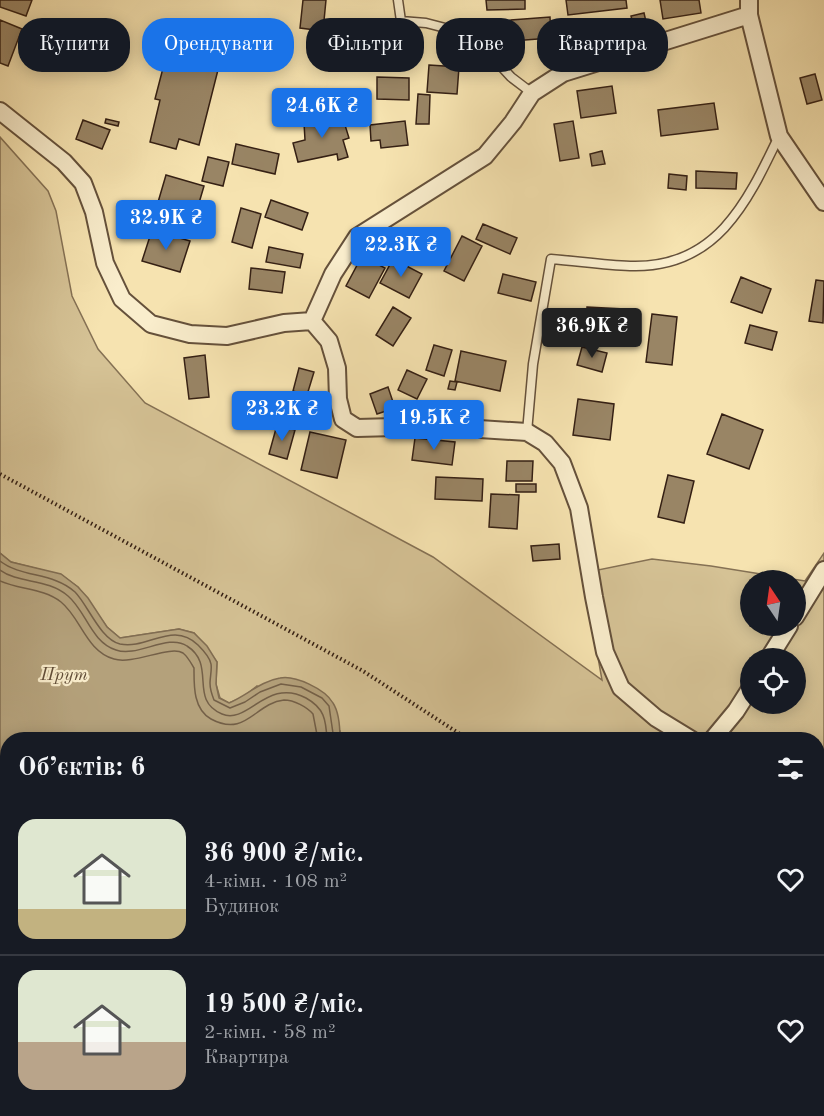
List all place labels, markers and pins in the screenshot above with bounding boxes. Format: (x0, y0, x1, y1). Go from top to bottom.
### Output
pin: 24.6K ₴ (267, 88, 377, 139)
pin: 32.9K ₴ (111, 200, 221, 251)
pin: 22.3K ₴ (346, 227, 456, 278)
pin: 36.9K ₴ (537, 308, 647, 359)
pin: 23.2K ₴ (227, 391, 337, 442)
pin: 19.5K ₴ (379, 400, 489, 451)

